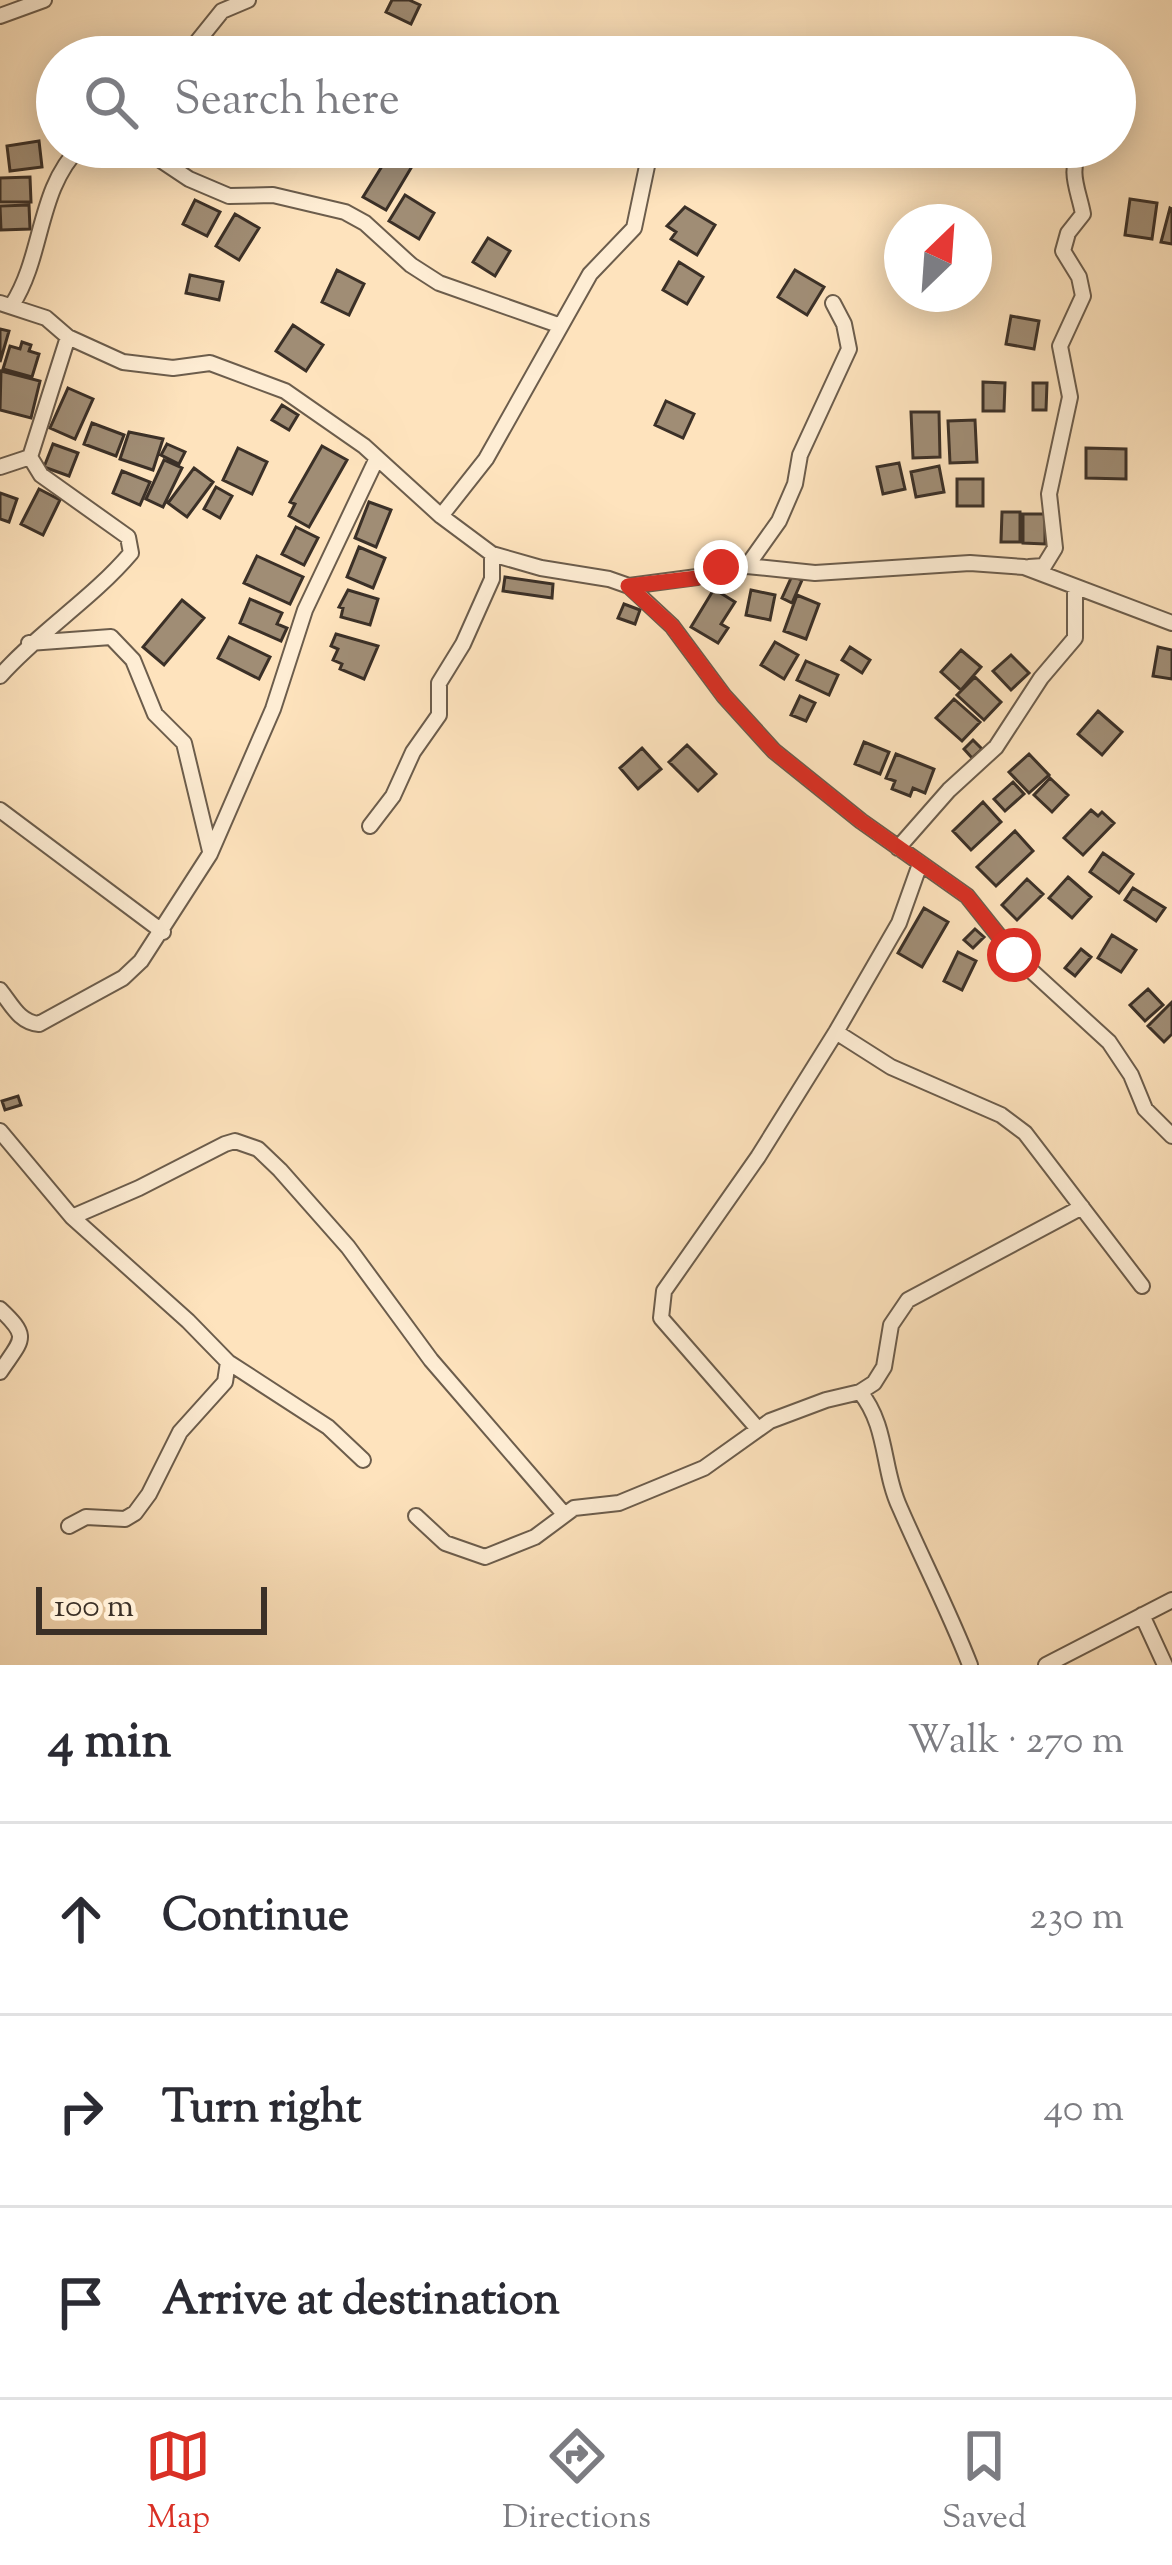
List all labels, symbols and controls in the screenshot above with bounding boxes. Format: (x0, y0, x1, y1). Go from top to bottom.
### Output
search box (36, 36, 1136, 168)
icon: search (78, 69, 144, 135)
text: Search here (174, 70, 400, 135)
north arrow (884, 204, 992, 312)
route end (694, 540, 748, 594)
route start (987, 928, 1041, 982)
scale bar (36, 1581, 267, 1634)
text: 100 m (54, 1584, 134, 1632)
text: 4 min (48, 1707, 171, 1780)
text: Walk · 270 m (908, 1715, 1124, 1771)
icon: ahead (48, 1886, 114, 1952)
text: Continue (162, 1886, 349, 1951)
text: 230 m (1029, 1891, 1124, 1947)
icon: right (48, 2078, 114, 2144)
text: Turn right (162, 2078, 361, 2143)
text: 40 m (1044, 2083, 1124, 2139)
icon: arrive (48, 2270, 114, 2336)
text: Arrive at destination (162, 2270, 560, 2335)
tab: Map (145, 2423, 211, 2543)
tab: Directions (502, 2423, 651, 2543)
tab: Saved (942, 2423, 1027, 2543)

